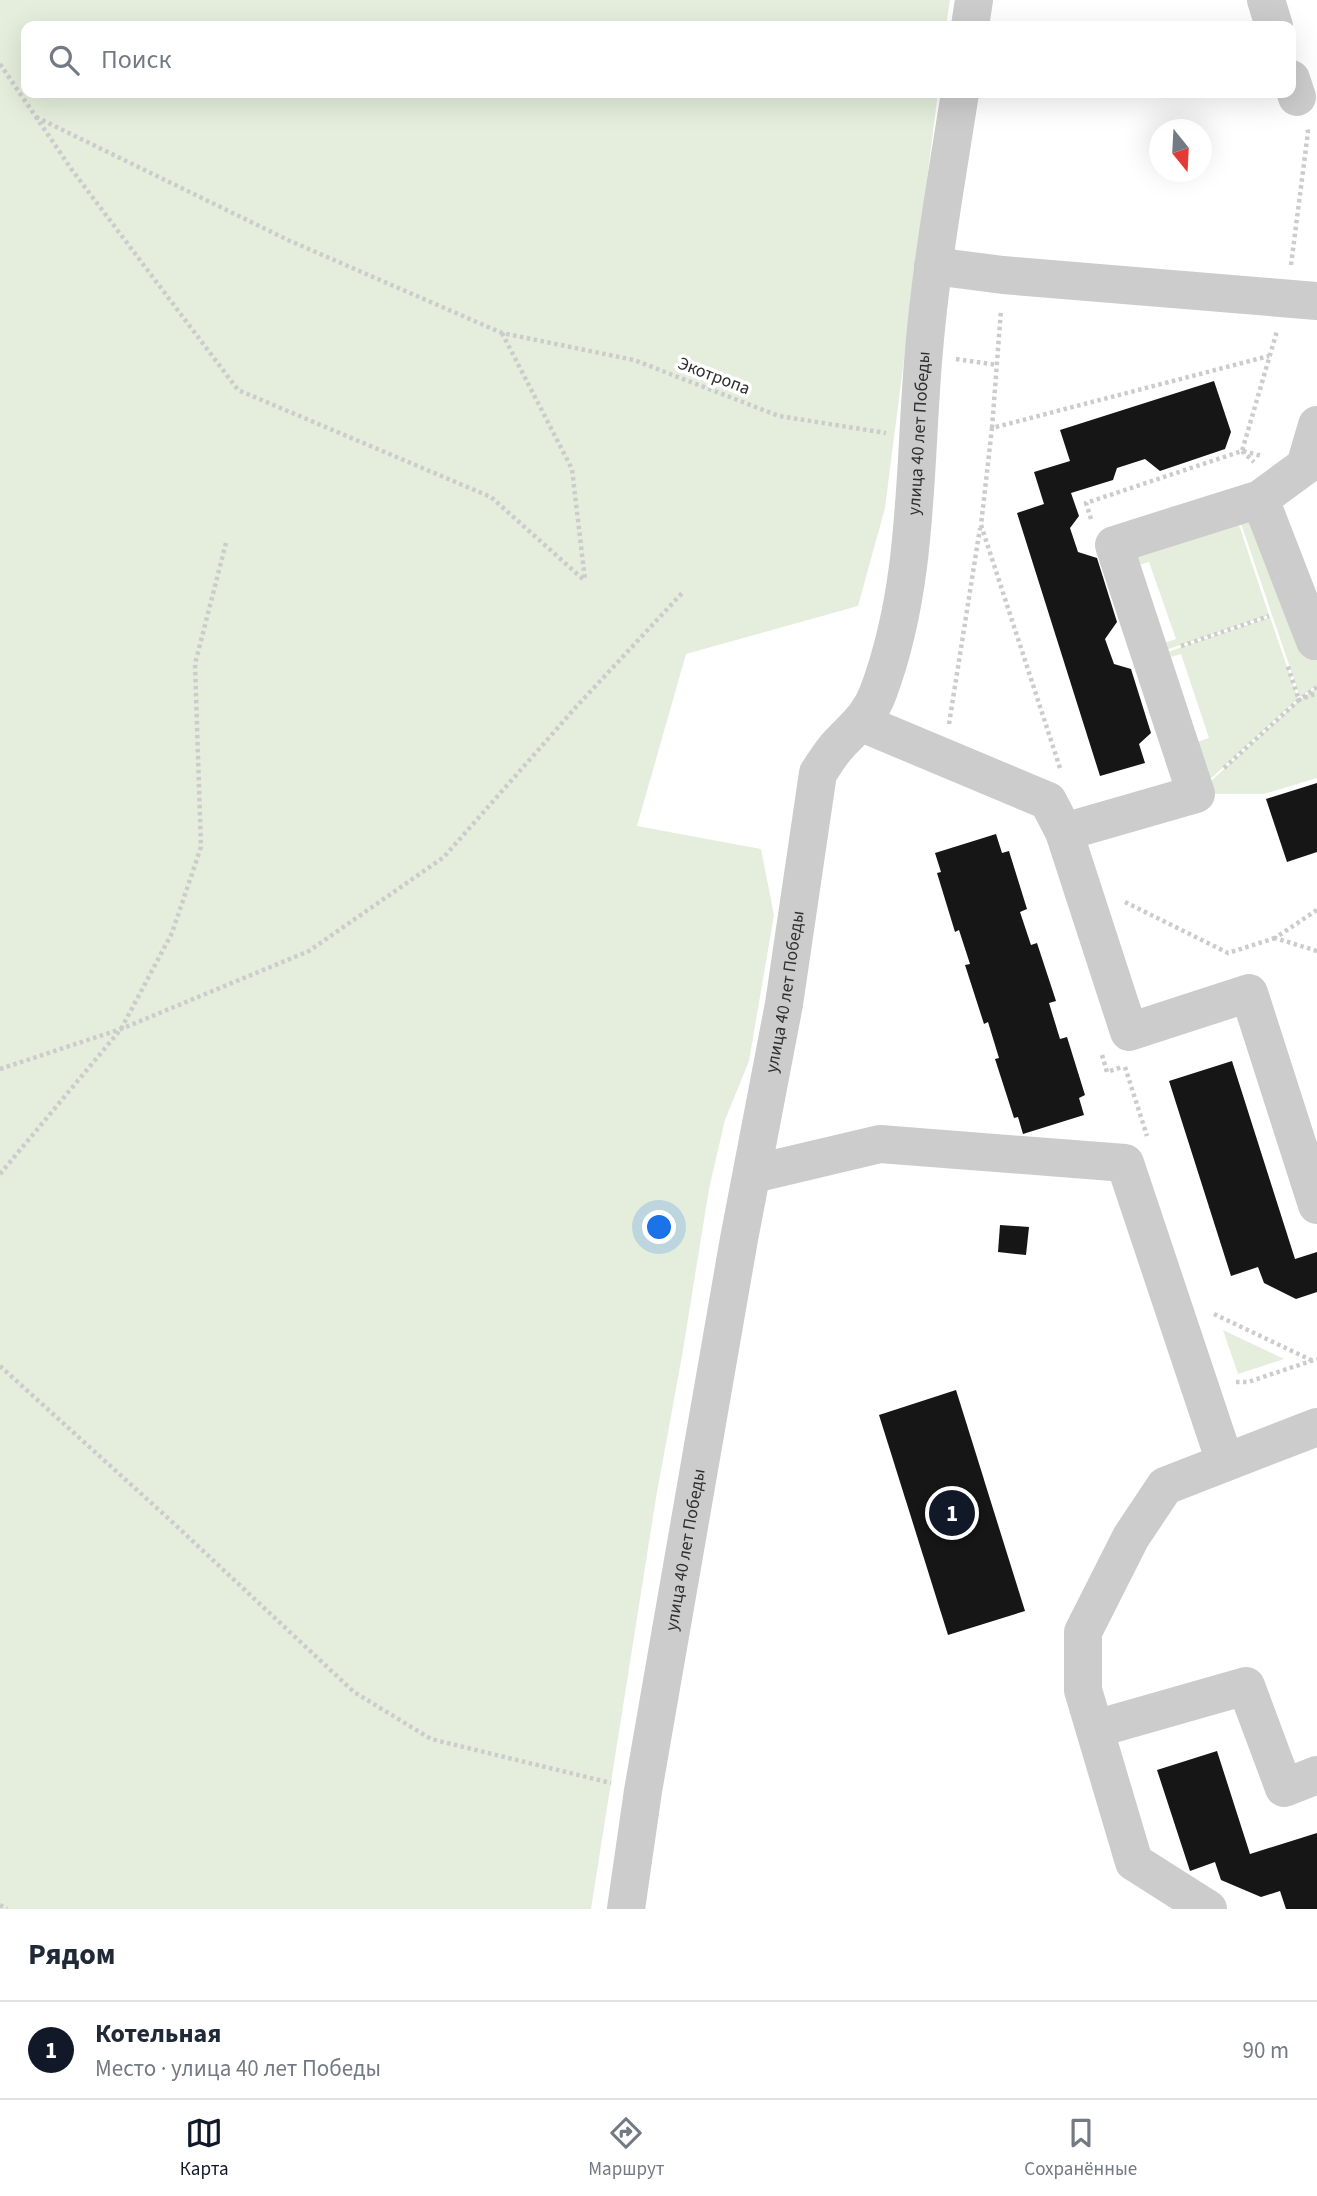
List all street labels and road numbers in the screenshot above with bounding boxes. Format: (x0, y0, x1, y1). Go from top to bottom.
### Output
street label: улица 40 лет Победы (901, 350, 936, 516)
street label: Экотропа (674, 351, 754, 401)
street label: улица 40 лет Победы (759, 909, 810, 1075)
street label: улица 40 лет Победы (659, 1467, 711, 1633)

